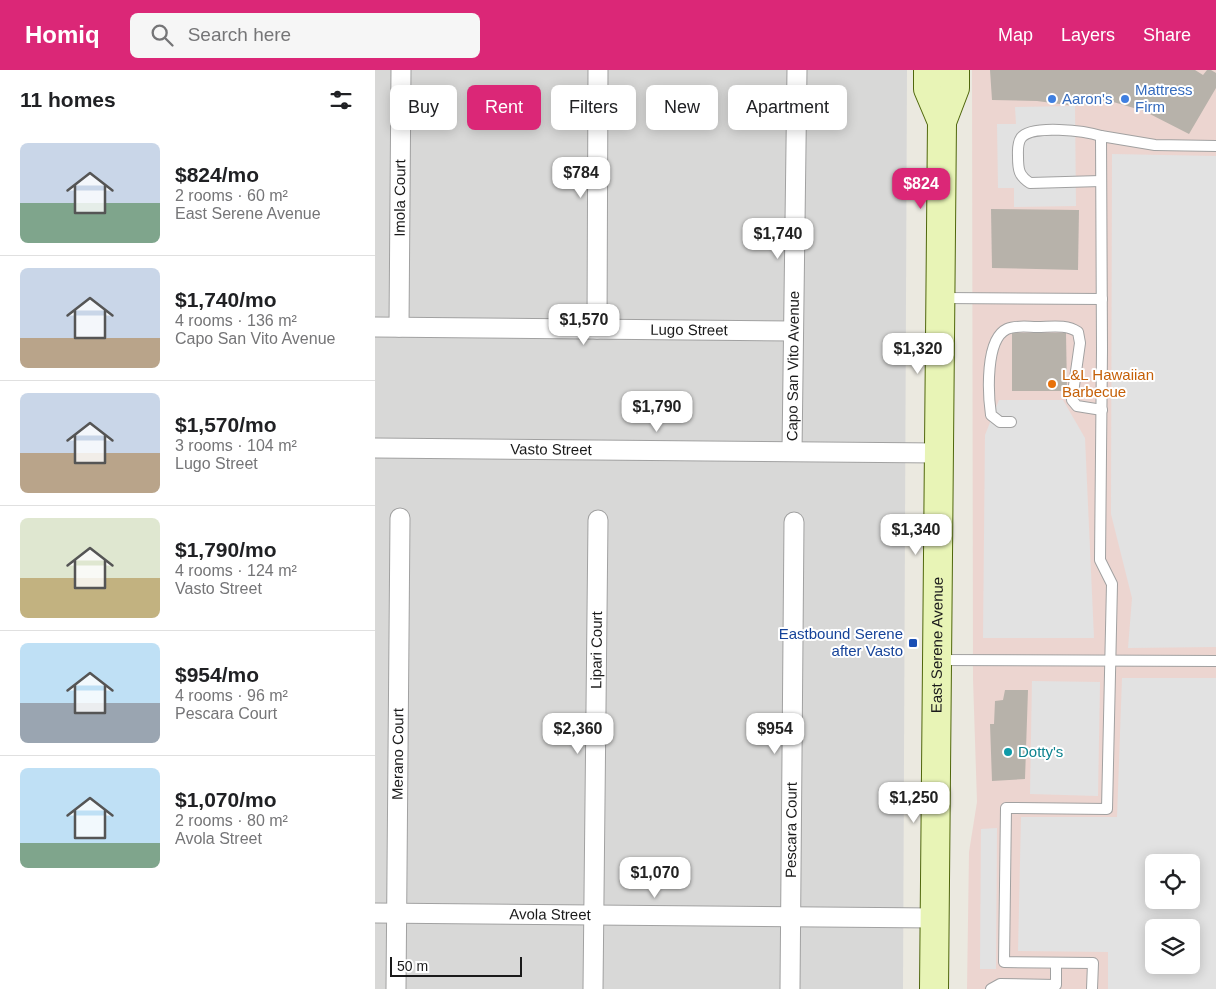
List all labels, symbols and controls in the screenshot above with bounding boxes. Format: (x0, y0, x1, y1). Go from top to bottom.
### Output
search box (130, 13, 480, 58)
text: Homiq (25, 21, 100, 48)
icon: search (148, 21, 176, 49)
text: Search here (188, 24, 291, 45)
text: Map (998, 25, 1033, 45)
text: Layers (1061, 25, 1115, 45)
text: Share (1143, 25, 1191, 45)
place label: Mattress Firm (1135, 81, 1193, 115)
chip: Buy (390, 85, 457, 130)
chip: Rent (467, 85, 541, 130)
chip: Filters (551, 85, 636, 130)
chip: New (646, 85, 718, 130)
chip: Apartment (728, 85, 847, 130)
icon: filters (327, 86, 355, 114)
text: 11 homes (20, 88, 116, 111)
place label: Aaron's (1062, 90, 1112, 107)
marker: Aaron's (1046, 93, 1058, 105)
marker: Mattress Firm (1119, 93, 1131, 105)
pin: $784 (551, 156, 611, 199)
street label: Imola Court (391, 158, 408, 237)
icon: home (60, 163, 120, 223)
text: $824/mo (175, 163, 259, 186)
text: $784 (563, 164, 599, 181)
pin: $824 (891, 168, 951, 210)
text: $824 (903, 175, 939, 192)
text: 2 rooms · 60 m² (175, 187, 288, 204)
text: East Serene Avenue (175, 205, 321, 222)
pin: $1,740 (737, 218, 819, 260)
text: $1,740 (754, 225, 802, 242)
icon: home (60, 288, 120, 348)
text: $1,740/mo (175, 288, 277, 311)
street label: Capo San Vito Avenue (783, 291, 802, 441)
pin: $1,570 (543, 304, 625, 346)
text: $1,570 (560, 311, 608, 328)
text: 4 rooms · 136 m² (175, 312, 297, 329)
street label: Lugo Street (650, 321, 729, 338)
text: Capo San Vito Avenue (175, 330, 335, 347)
pin: $1,320 (877, 332, 959, 375)
text: $1,320 (894, 340, 942, 357)
place label: L&L Hawaiian Barbecue (1062, 366, 1154, 400)
marker: L&L Hawaiian Barbecue (1046, 378, 1058, 390)
pin: $1,790 (616, 390, 698, 433)
text: $1,790 (633, 398, 681, 415)
icon: home (60, 413, 120, 473)
text: $1,570/mo (175, 413, 277, 436)
text: 3 rooms · 104 m² (175, 437, 297, 454)
street label: Vasto Street (510, 440, 593, 458)
text: Lugo Street (175, 455, 258, 472)
pin: $1,340 (875, 514, 957, 556)
text: $1,340 (892, 521, 940, 538)
icon: home (60, 538, 120, 598)
text: $1,790/mo (175, 538, 277, 561)
text: 4 rooms · 124 m² (175, 562, 297, 579)
street label: East Serene Avenue (928, 577, 946, 713)
text: Vasto Street (175, 580, 262, 597)
street label: Lipari Court (587, 610, 605, 689)
place label: Eastbound Serene after Vasto (779, 625, 903, 659)
marker: Eastbound Serene after Vasto (907, 637, 919, 649)
icon: home (60, 663, 120, 723)
text: $954/mo (175, 663, 259, 686)
text: 4 rooms · 96 m² (175, 687, 288, 704)
text: Pescara Court (175, 705, 277, 722)
street label: Merano Court (389, 707, 406, 800)
pin: $2,360 (537, 712, 619, 755)
pin: $954 (745, 712, 805, 755)
text: $2,360 (554, 720, 602, 737)
text: $954 (757, 720, 793, 737)
place label: Dotty's (1018, 743, 1063, 760)
marker: Dotty's (1002, 746, 1014, 758)
street label: Pescara Court (782, 781, 800, 878)
pin: $1,250 (873, 782, 955, 824)
icon: home (60, 788, 120, 848)
text: $1,070/mo (175, 788, 277, 811)
text: $1,250 (890, 789, 938, 806)
text: 2 rooms · 80 m² (175, 812, 288, 829)
text: Avola Street (175, 830, 262, 847)
map controls (1145, 854, 1200, 974)
button: locate (1145, 854, 1200, 909)
pin: $1,070 (614, 856, 696, 899)
text: $1,070 (631, 864, 679, 881)
street label: Avola Street (509, 905, 592, 923)
button: layers (1145, 919, 1200, 974)
scale bar (390, 954, 523, 977)
text: 50 m (397, 958, 428, 974)

